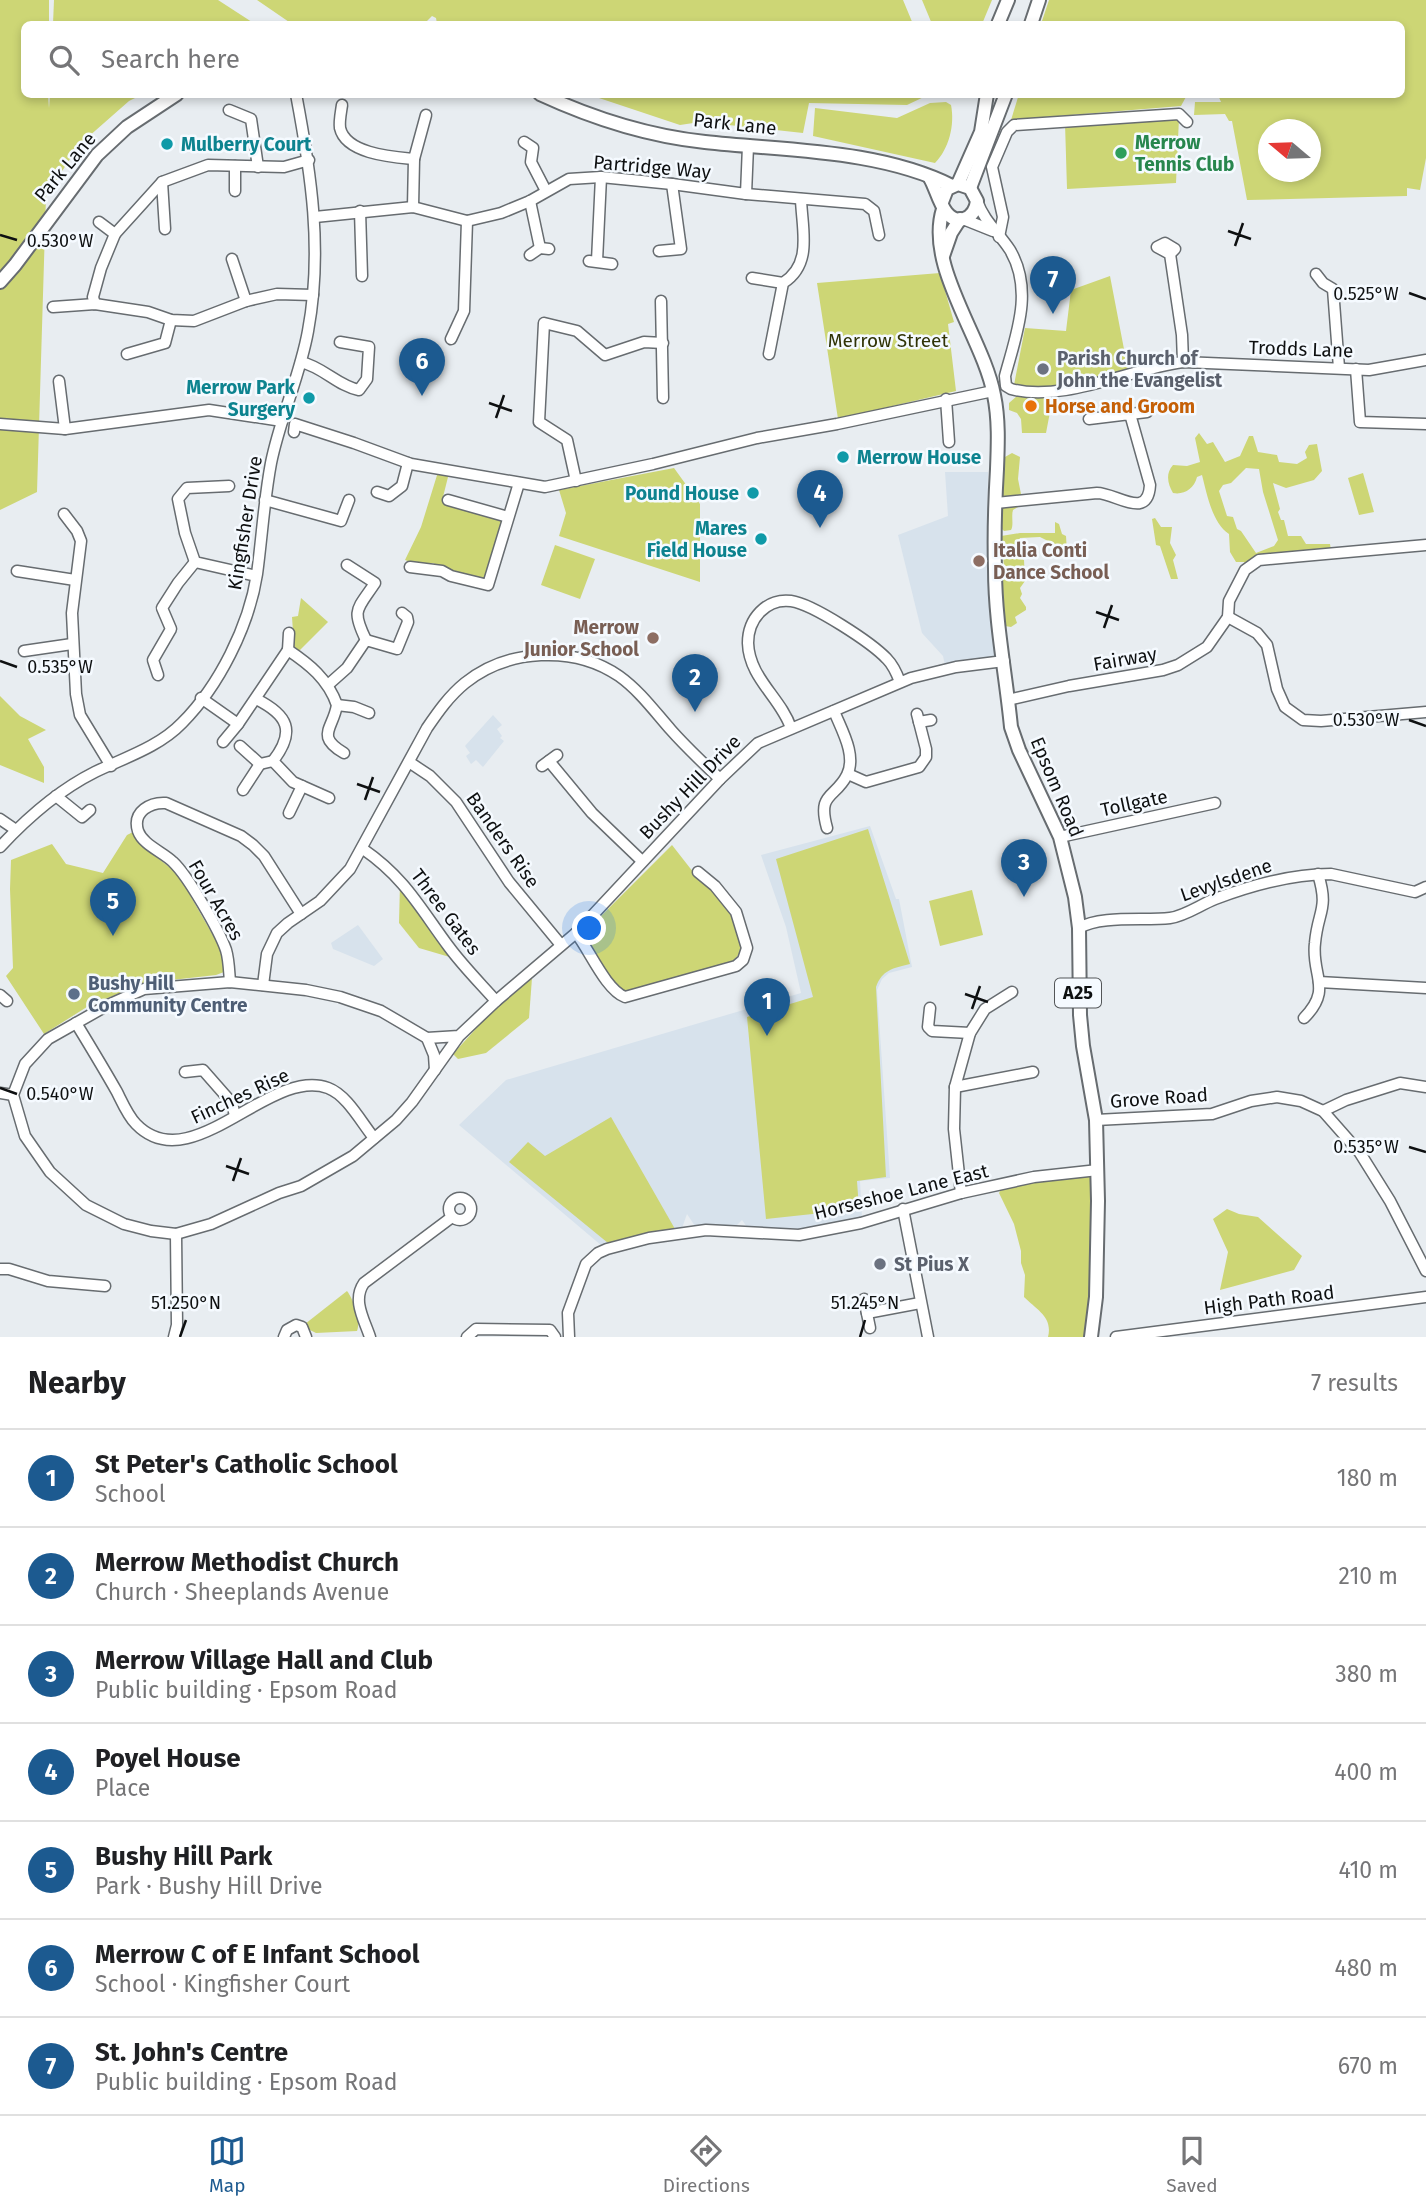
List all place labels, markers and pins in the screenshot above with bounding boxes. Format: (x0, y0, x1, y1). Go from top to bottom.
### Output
place label: Merrow Tennis Club (1135, 131, 1234, 176)
place label: Mulberry Court (181, 133, 312, 156)
marker: Mulberry Court (159, 136, 175, 152)
marker: Merrow Tennis Club (1113, 145, 1129, 161)
pin: 7 (1030, 256, 1076, 314)
pin: 6 (399, 338, 445, 396)
place label: Parish Church of John the Evangelist (1056, 347, 1223, 392)
marker: Parish Church of John the Evangelist (1035, 361, 1051, 377)
place label: Merrow Park Surgery (186, 376, 296, 421)
marker: Merrow Park Surgery (301, 390, 317, 406)
place label: Horse and Groom (1045, 395, 1195, 418)
marker: Horse and Groom (1023, 398, 1039, 414)
place label: Merrow House (857, 446, 981, 469)
marker: Merrow House (835, 449, 851, 465)
pin: 4 (797, 470, 843, 528)
place label: Pound House (625, 482, 739, 505)
marker: Pound House (745, 485, 761, 501)
place label: Mares Field House (647, 517, 747, 562)
marker: Mares Field House (753, 531, 769, 547)
place label: Italia Conti Dance School (993, 539, 1109, 584)
marker: Italia Conti Dance School (971, 553, 987, 569)
place label: Merrow Junior School (523, 616, 640, 661)
marker: Merrow Junior School (645, 630, 661, 646)
pin: 2 (672, 654, 718, 712)
pin: 3 (1001, 839, 1047, 897)
pin: 5 (90, 878, 136, 936)
place label: Bushy Hill Community Centre (88, 972, 247, 1017)
pin: 1 (744, 978, 790, 1036)
marker: Bushy Hill Community Centre (66, 986, 82, 1002)
place label: St Pius X (894, 1253, 970, 1276)
marker: St Pius X (872, 1256, 888, 1272)

